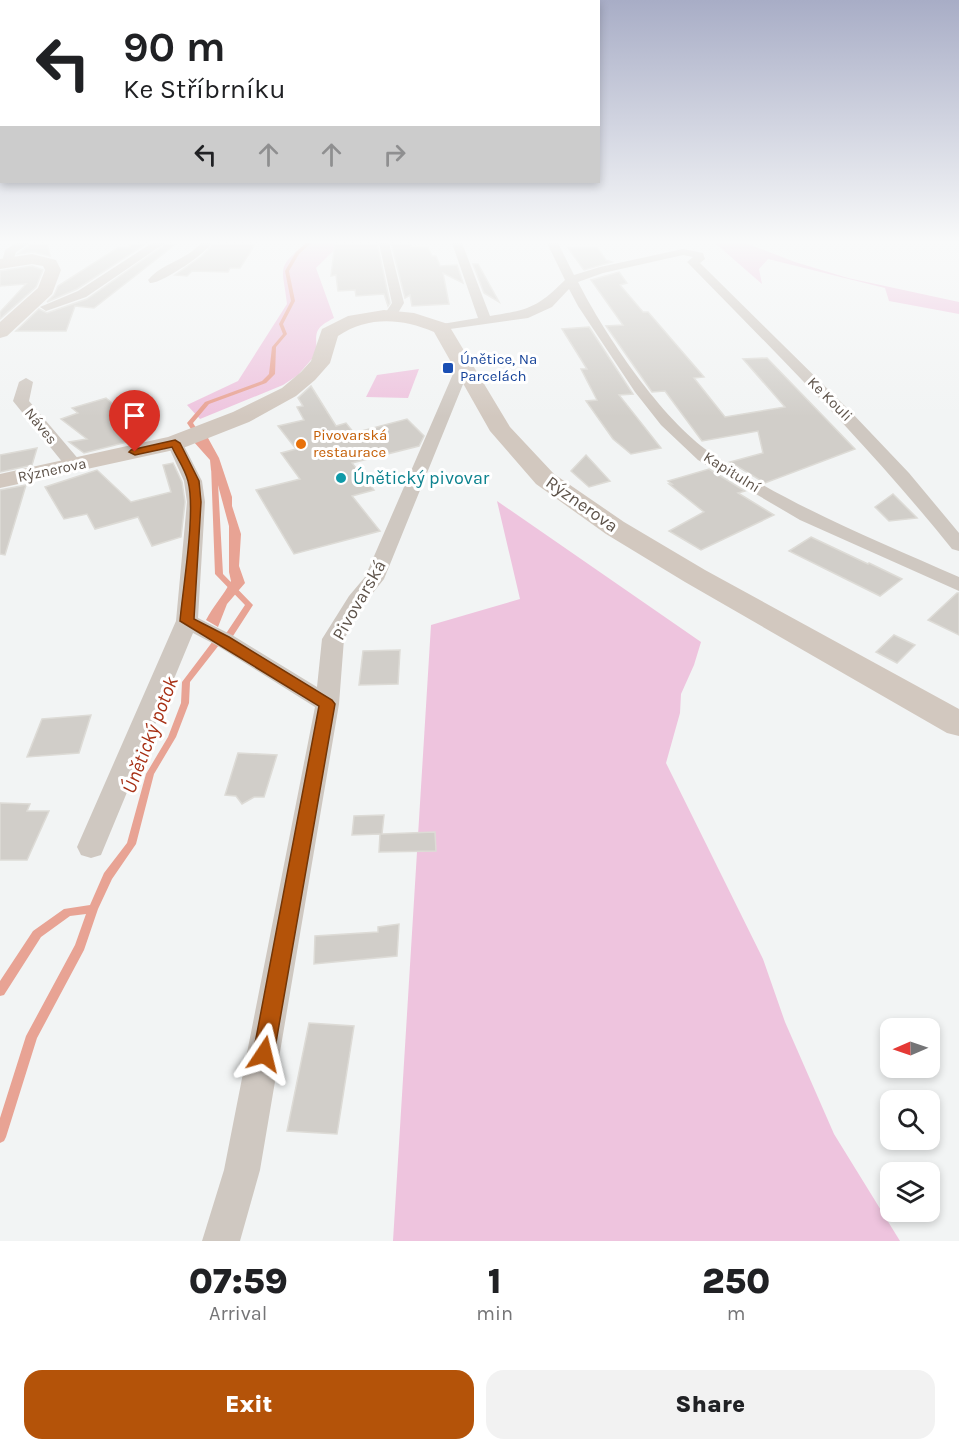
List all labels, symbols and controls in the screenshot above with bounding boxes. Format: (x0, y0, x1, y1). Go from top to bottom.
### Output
text: 90 m (123, 22, 226, 72)
icon: left (24, 24, 102, 102)
text: Ke Stříbrníku (123, 73, 286, 105)
icon: left (189, 138, 222, 171)
icon: ahead (252, 138, 285, 171)
icon: ahead (315, 138, 348, 171)
icon: right (378, 138, 411, 171)
place label: Únětice, Na Parcelách (460, 350, 537, 385)
marker: Únětice, Na Parcelách (441, 361, 455, 375)
street label: Ke Kouli (804, 373, 856, 425)
pin (109, 390, 160, 452)
icon: arrive (118, 399, 151, 432)
street label: Náves (21, 404, 61, 448)
place label: Pivovarská restaurace (313, 426, 387, 461)
marker: Pivovarská restaurace (294, 437, 308, 451)
street label: Kapitulní (700, 448, 764, 497)
street label: Rýznerova (16, 454, 88, 486)
place label: Únětický pivovar (353, 466, 490, 489)
marker: Únětický pivovar (334, 471, 348, 485)
street label: Rýznerova (542, 471, 622, 537)
street label: Pivovarská (327, 556, 391, 644)
water label: Únětický potok (116, 672, 183, 797)
north arrow (880, 1018, 940, 1078)
map controls (880, 1018, 940, 1222)
position arrow (232, 1022, 296, 1086)
button: search (880, 1090, 940, 1150)
button: layers (880, 1162, 940, 1222)
text: 07:59 (189, 1260, 288, 1302)
text: 1 (488, 1260, 502, 1302)
text: 250 (702, 1260, 770, 1302)
text: Arrival (209, 1302, 267, 1325)
text: min (476, 1302, 513, 1325)
text: m (727, 1302, 745, 1325)
button: Exit (24, 1370, 474, 1439)
button: Share (486, 1370, 935, 1439)

